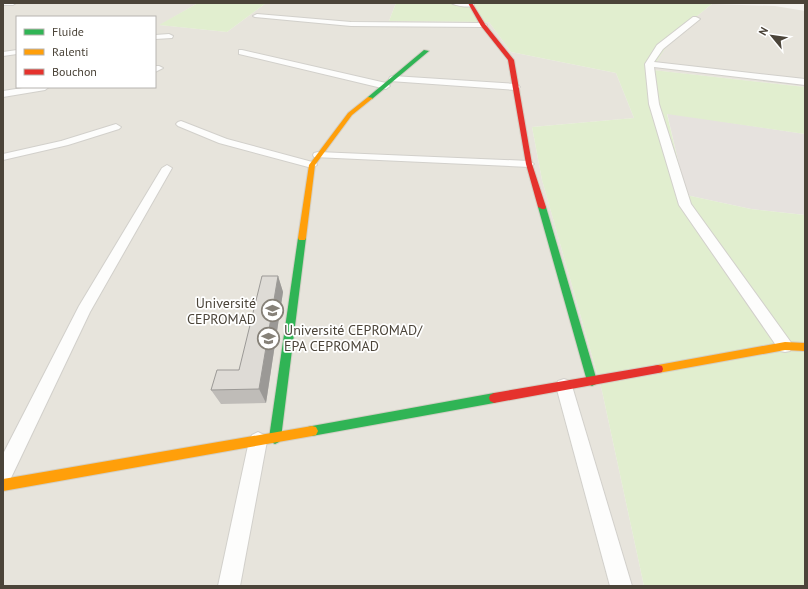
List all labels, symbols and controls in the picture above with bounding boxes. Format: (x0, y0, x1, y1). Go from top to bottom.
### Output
legend (16, 16, 156, 88)
north arrow (752, 16, 792, 56)
text: Fluide (52, 24, 84, 39)
text: N (755, 25, 771, 38)
text: Ralenti (52, 44, 88, 59)
text: Bouchon (52, 64, 97, 79)
place label: Université CEPROMAD (187, 294, 256, 328)
school or university icon: Université CEPROMAD (259, 298, 285, 324)
place label: Université CEPROMAD/ EPA CEPROMAD (284, 321, 423, 355)
school or university icon: Université CEPROMAD/ EPA CEPROMAD (256, 325, 282, 351)

